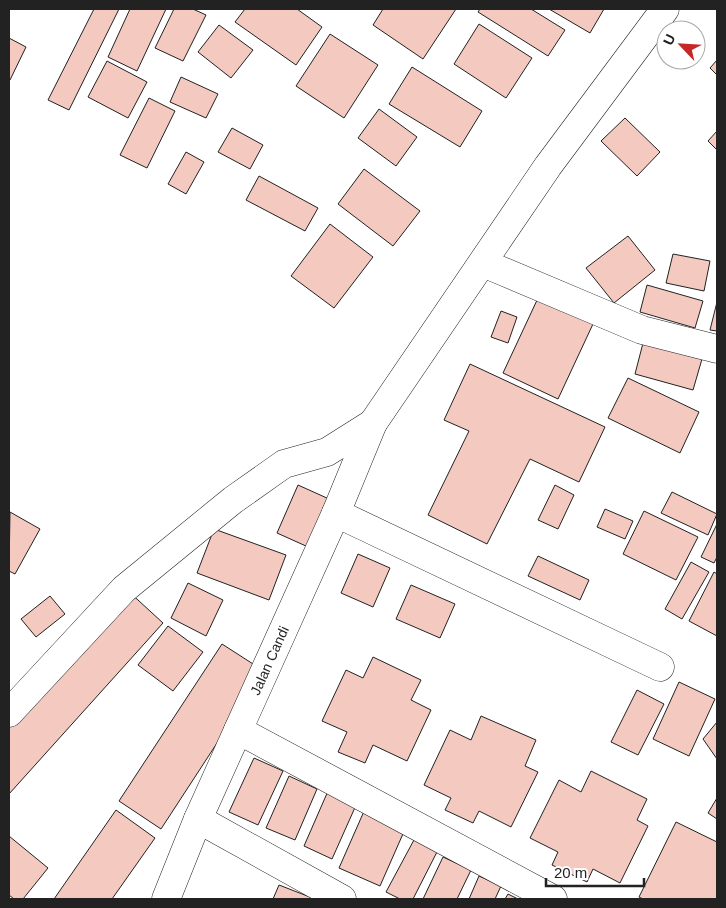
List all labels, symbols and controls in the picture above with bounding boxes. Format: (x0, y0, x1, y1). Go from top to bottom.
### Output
north arrow (656, 20, 706, 70)
text: U (660, 32, 679, 47)
street label: Jalan Candi (247, 623, 292, 698)
scale bar (546, 856, 644, 888)
text: 20 m (554, 864, 587, 881)

